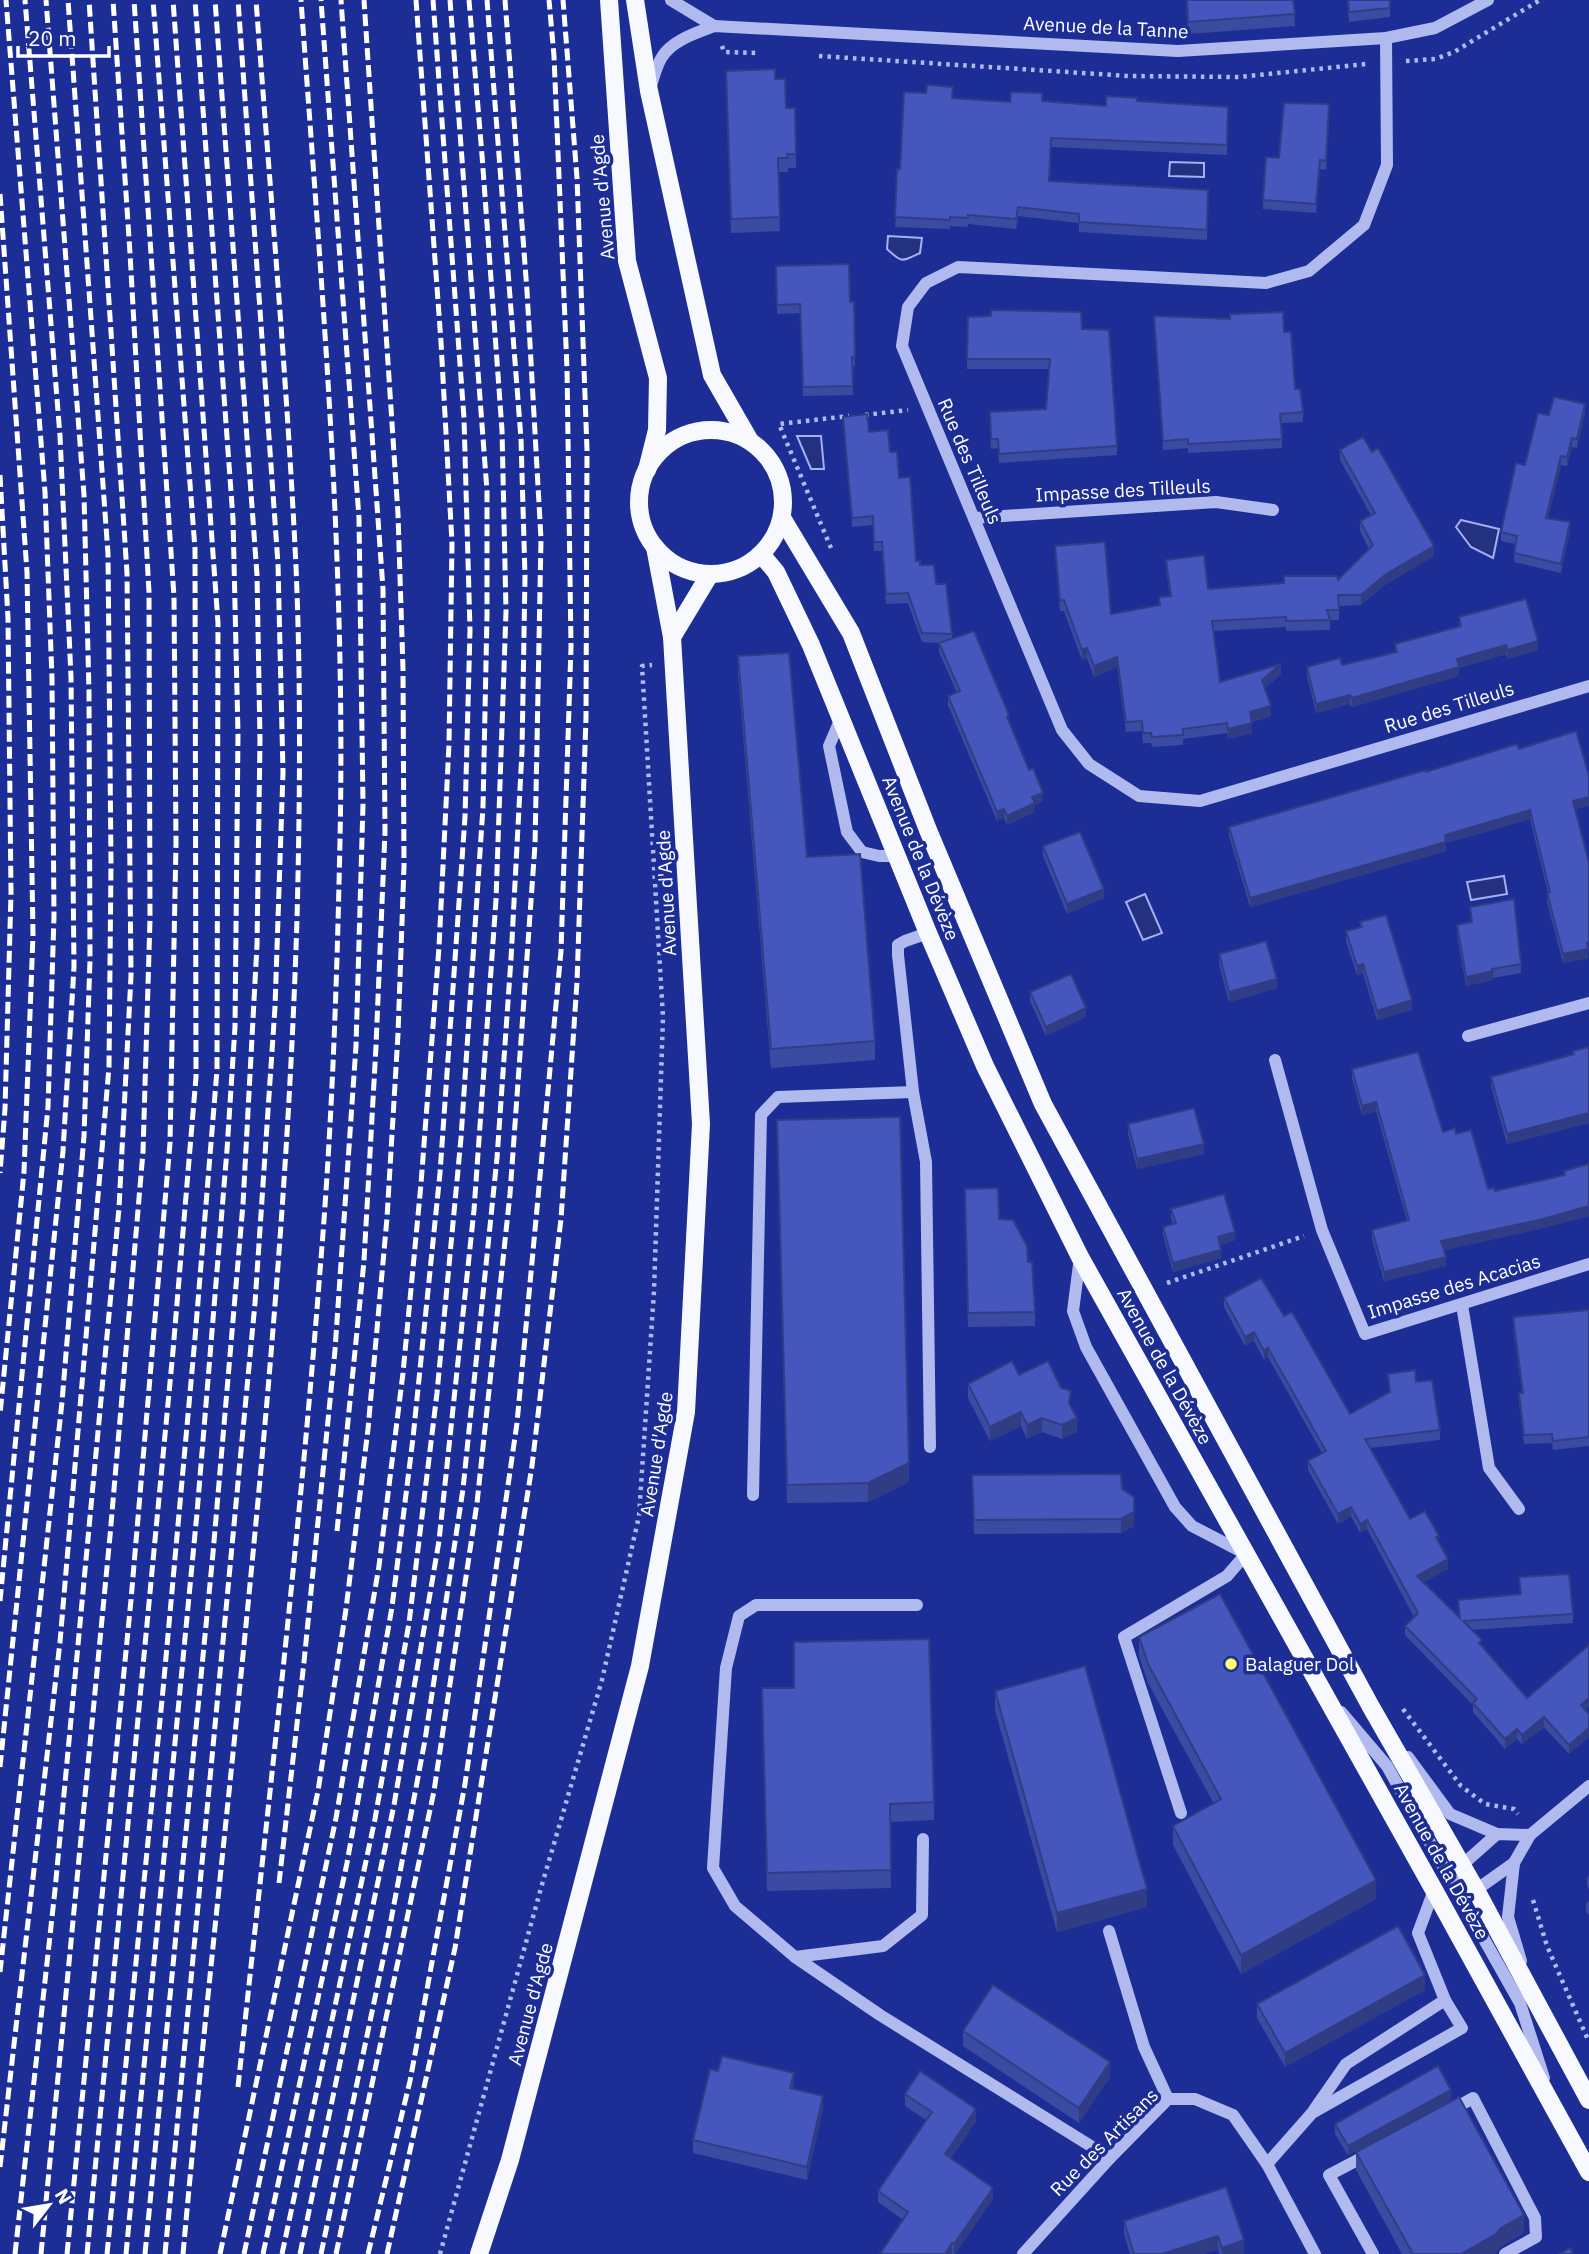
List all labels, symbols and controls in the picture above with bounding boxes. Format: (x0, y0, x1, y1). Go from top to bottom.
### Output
street label: Avenue de la Tanne (1023, 11, 1189, 43)
scale bar (18, 14, 108, 58)
text: 20 m (28, 24, 77, 52)
street label: Avenue d'Agde (585, 133, 619, 261)
street label: Rue des Tilleuls (933, 394, 1007, 528)
street label: Impasse des Tilleuls (1035, 473, 1211, 507)
street label: Rue des Tilleuls (1381, 676, 1517, 738)
street label: Avenue de la Dévèze (877, 772, 965, 944)
street label: Avenue d'Agde (651, 829, 681, 957)
street label: Impasse des Acacias (1365, 1248, 1543, 1324)
street label: Avenue de la Dévèze (1112, 1284, 1218, 1448)
street label: Avenue d'Agde (634, 1390, 678, 1518)
place label: Balaguer Dol (1245, 1652, 1354, 1676)
marker: Balaguer Dol (1223, 1656, 1239, 1672)
street label: Avenue de la Dévèze (1389, 1779, 1495, 1943)
street label: Avenue d'Agde (502, 1940, 558, 2068)
street label: Rue des Artisans (1045, 2083, 1163, 2201)
north arrow (14, 2170, 84, 2240)
text: N (50, 2184, 77, 2208)

